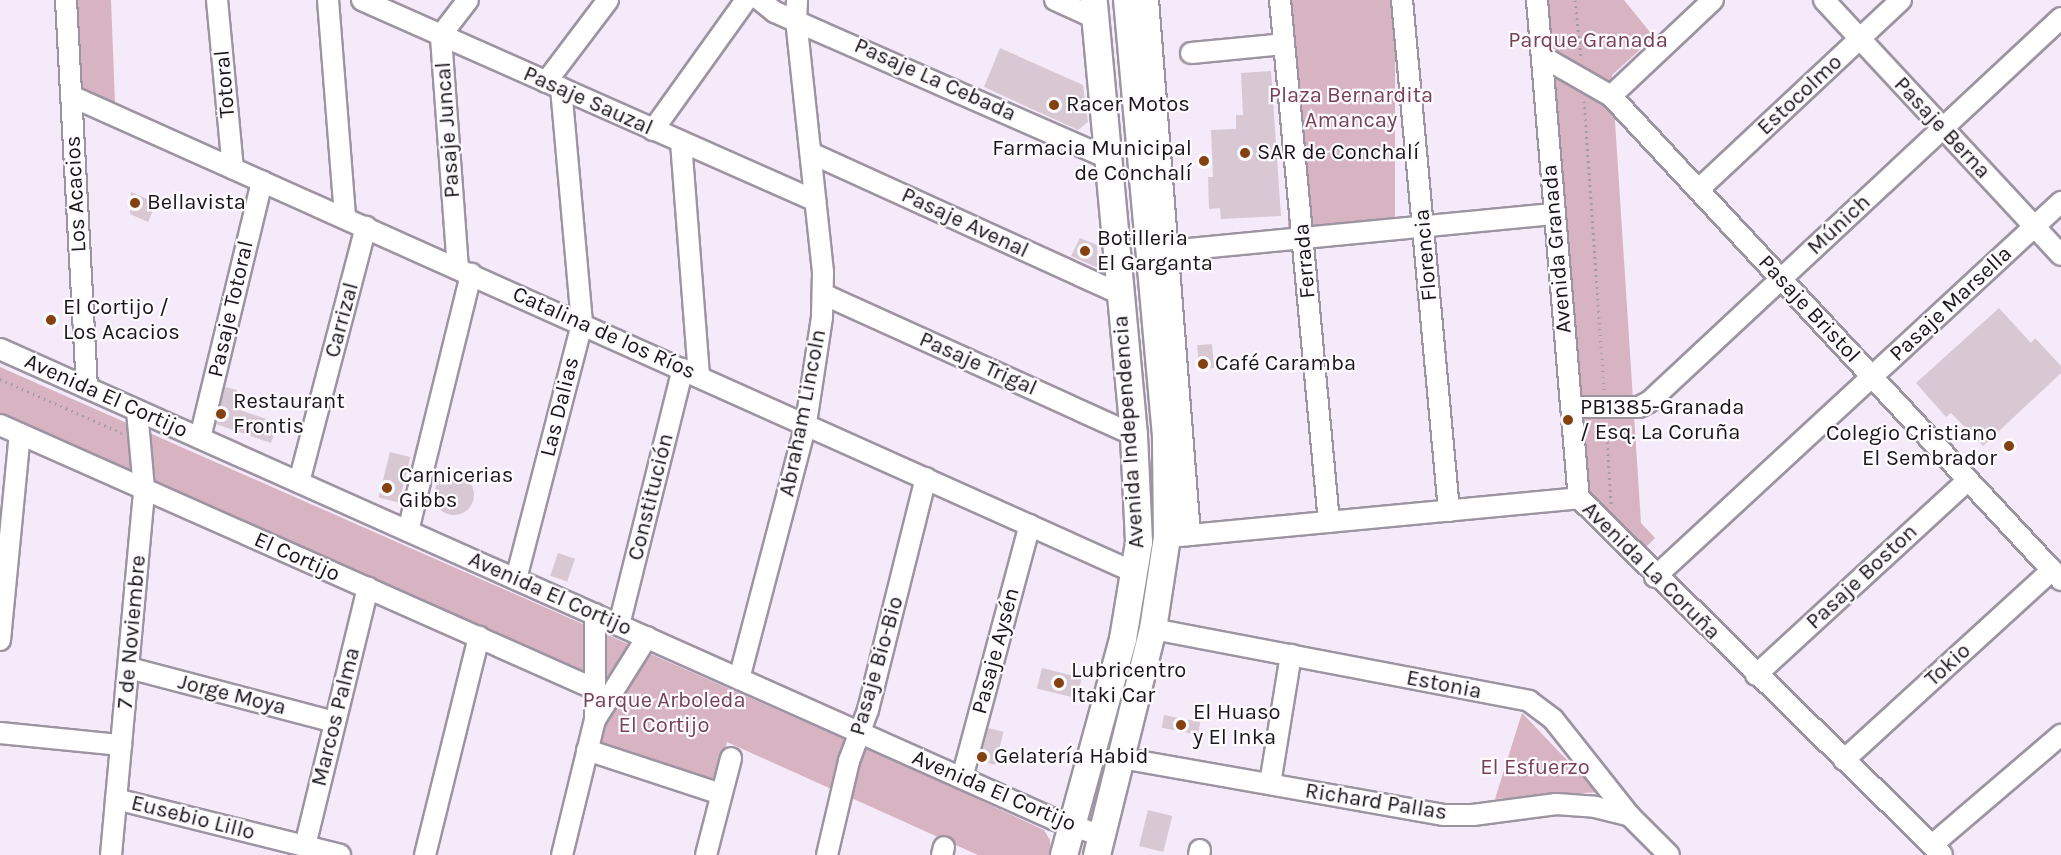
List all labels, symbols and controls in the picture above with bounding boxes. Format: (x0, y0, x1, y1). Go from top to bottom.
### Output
park label: Parque Granada (1508, 28, 1668, 54)
street label: Pasaje La Cebada (850, 33, 1020, 127)
street label: Totoral (209, 49, 241, 119)
street label: Estocolmo (1752, 49, 1848, 141)
street label: Pasaje Juncal (430, 61, 466, 199)
street label: Pasaje Sauzal (519, 61, 657, 141)
street label: Pasaje Berna (1888, 72, 1996, 184)
park label: Plaza Bernardita Amancay (1269, 82, 1433, 134)
place label: Racer Motos (1066, 92, 1190, 118)
marker: Racer Motos (1047, 98, 1061, 112)
street label: Los Acacios (60, 135, 92, 253)
place label: Farmacia Municipal de Conchalí (992, 135, 1192, 186)
place label: SAR de Conchalí (1257, 140, 1419, 166)
marker: SAR de Conchalí (1238, 146, 1252, 160)
marker: Farmacia Municipal de Conchalí (1197, 154, 1211, 168)
street label: Avenida Granada (1536, 163, 1578, 335)
street label: Pasaje Avenal (897, 182, 1033, 264)
street label: Múnich (1802, 189, 1876, 261)
place label: Bellavista (147, 190, 246, 216)
marker: Bellavista (128, 196, 142, 210)
street label: Florencia (1409, 208, 1443, 302)
street label: Ferrada (1289, 222, 1321, 300)
place label: Botilleria El Garganta (1097, 225, 1213, 276)
street label: Pasaje Totoral (202, 238, 260, 380)
street label: Pasaje Marsella (1884, 241, 2018, 367)
marker: Botilleria El Garganta (1078, 244, 1092, 258)
street label: Pasaje Bristol (1752, 250, 1866, 368)
street label: Carrizal (319, 280, 365, 360)
street label: Catalina de los Ríos (508, 281, 700, 385)
place label: El Cortijo / Los Acacios (63, 294, 180, 346)
marker: El Cortijo / Los Acacios (44, 313, 58, 327)
street label: Avenida Independencia (1108, 315, 1150, 549)
street label: Pasaje Trigal (915, 326, 1041, 402)
street label: Abraham Lincoln (774, 327, 832, 499)
street label: Avenida El Cortijo (20, 348, 192, 444)
place label: Café Caramba (1215, 351, 1356, 377)
street label: Las Dalias (535, 354, 585, 460)
marker: Café Caramba (1196, 357, 1210, 371)
place label: Restaurant Frontis (233, 388, 345, 440)
place label: PB1385-Granada / Esq. La Coruña (1580, 394, 1744, 446)
marker: Restaurant Frontis (214, 407, 228, 421)
marker: PB1385-Granada / Esq. La Coruña (1561, 413, 1575, 427)
place label: Colegio Cristiano El Sembrador (1826, 420, 1997, 472)
street label: Constitución (622, 431, 680, 563)
marker: Colegio Cristiano El Sembrador (2002, 439, 2016, 453)
place label: Carnicerias Gibbs (399, 462, 513, 514)
marker: Carnicerias Gibbs (380, 481, 394, 495)
street label: Avenida La Coruña (1576, 496, 1726, 646)
street label: Pasaje Boston (1801, 519, 1923, 635)
street label: El Cortijo (250, 526, 344, 588)
street label: Avenida El Cortijo (464, 546, 636, 642)
street label: 7 de Noviembre (112, 554, 152, 710)
street label: Pasaje Aysén (966, 585, 1026, 717)
street label: Pasaje Bio-Bio (845, 593, 909, 739)
street label: Tokio (1920, 638, 1976, 692)
street label: Marcos Palma (306, 645, 366, 789)
place label: Lubricentro Itaki Car (1071, 657, 1186, 708)
street label: Estonia (1404, 665, 1484, 705)
street label: Jorge Moya (175, 669, 289, 721)
marker: Lubricentro Itaki Car (1052, 676, 1066, 690)
park label: Parque Arboleda El Cortijo (582, 687, 746, 738)
place label: El Huaso y El Inka (1193, 699, 1280, 750)
marker: El Huaso y El Inka (1174, 718, 1188, 732)
place label: Gelatería Habid (994, 744, 1149, 770)
street label: Avenida El Cortijo (908, 745, 1080, 837)
marker: Gelatería Habid (975, 750, 989, 764)
park label: El Esfuerzo (1480, 755, 1590, 781)
street label: Richard Pallas (1303, 778, 1449, 826)
street label: Eusebio Lillo (128, 790, 258, 846)

